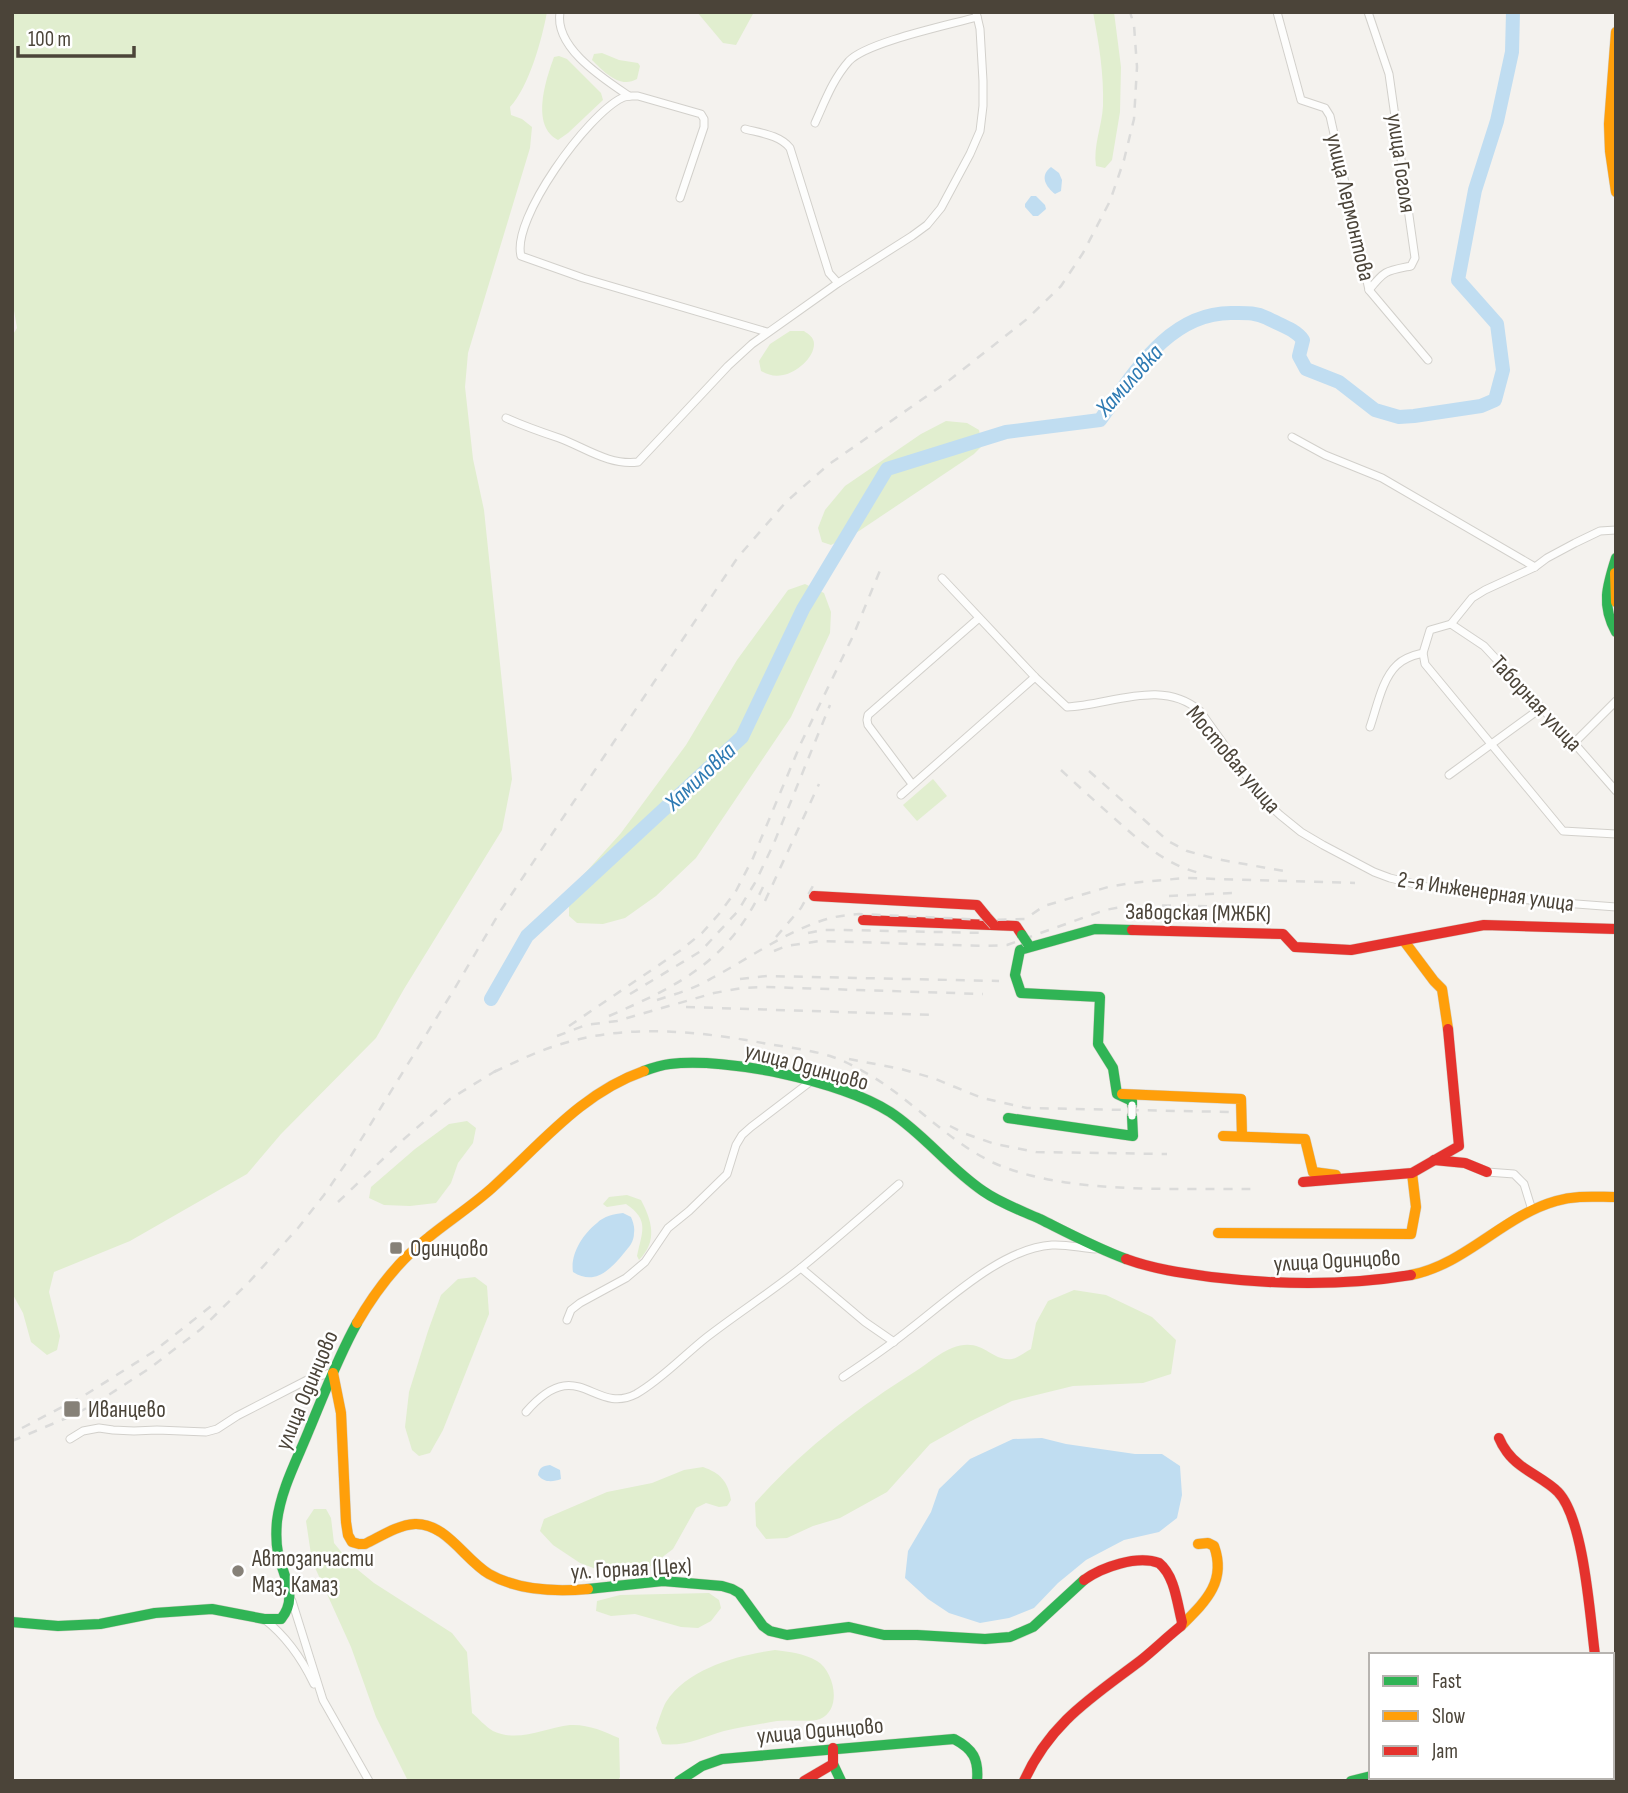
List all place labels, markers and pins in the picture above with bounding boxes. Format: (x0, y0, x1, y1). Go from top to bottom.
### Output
place label: Одинцово (410, 1235, 488, 1263)
marker: Одинцово (388, 1240, 404, 1256)
place label: Иванцево (88, 1396, 166, 1424)
marker: Иванцево (62, 1399, 82, 1419)
place label: Автозапчасти Маз, Камаз (251, 1545, 374, 1599)
marker: Автозапчасти Маз, Камаз (230, 1563, 246, 1579)

